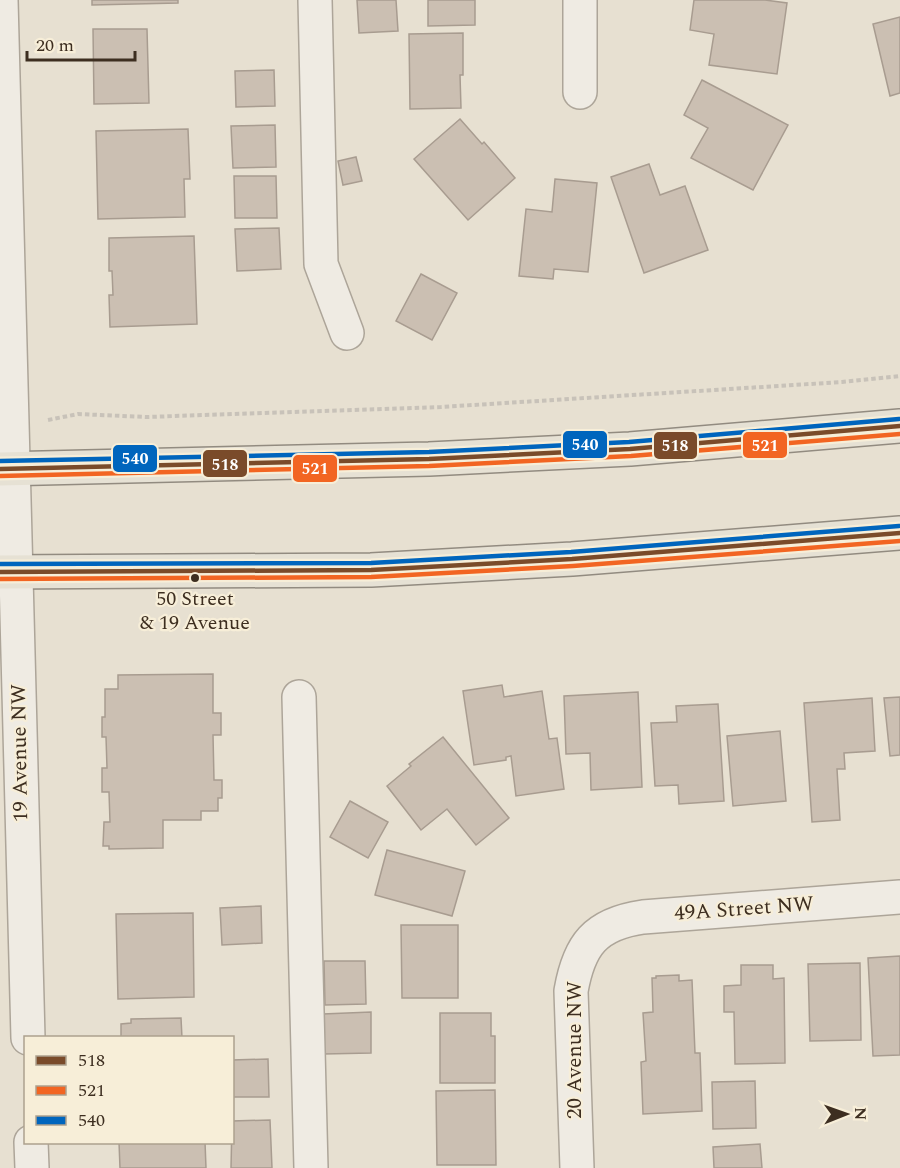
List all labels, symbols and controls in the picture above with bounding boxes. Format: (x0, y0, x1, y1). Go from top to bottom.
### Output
scale bar (27, 24, 135, 62)
text: 20 m (36, 32, 74, 59)
line badge: 540 (562, 430, 608, 459)
line badge: 518 (653, 431, 698, 460)
line badge: 521 (742, 431, 788, 459)
text: 540 (572, 433, 598, 457)
text: 518 (662, 434, 688, 458)
text: 521 (752, 434, 778, 458)
line badge: 540 (112, 444, 158, 473)
text: 540 (122, 447, 148, 471)
line badge: 518 (202, 449, 248, 478)
text: 518 (212, 453, 238, 477)
line badge: 521 (292, 454, 338, 483)
text: 521 (302, 457, 328, 481)
marker: 50 Street & 19 Avenue (189, 572, 201, 584)
place label: 50 Street & 19 Avenue (140, 584, 250, 638)
street label: 19 Avenue NW (3, 683, 37, 822)
street label: 49A Street NW (673, 888, 815, 930)
street label: 20 Avenue NW (559, 981, 591, 1119)
legend (24, 1036, 234, 1144)
text: 518 (78, 1047, 105, 1074)
text: 521 (78, 1077, 105, 1104)
north arrow (816, 1084, 876, 1144)
text: 540 (78, 1107, 105, 1134)
text: N (848, 1107, 872, 1120)

